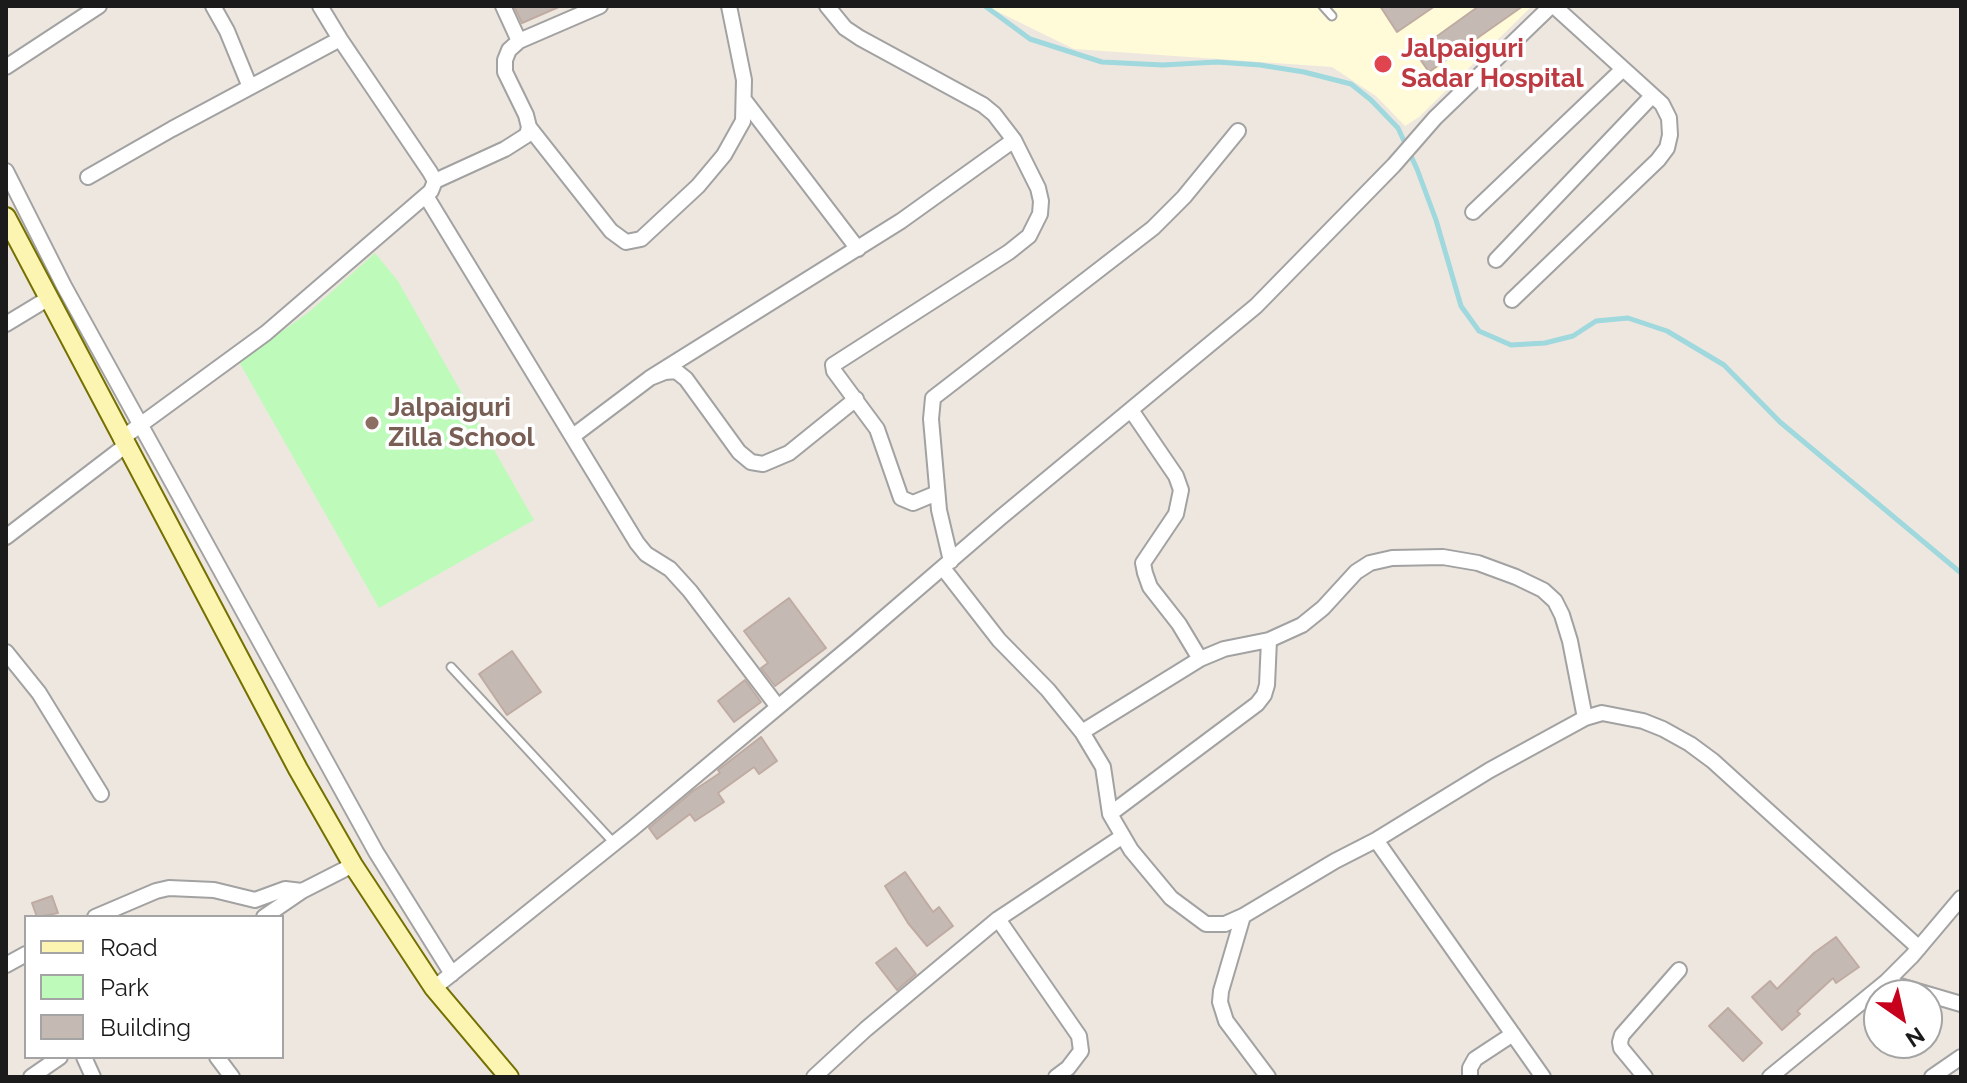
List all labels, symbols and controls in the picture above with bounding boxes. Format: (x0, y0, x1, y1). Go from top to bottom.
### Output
place label: Jalpaiguri Sadar Hospital (1401, 33, 1584, 94)
marker: Jalpaiguri Sadar Hospital (1372, 53, 1394, 75)
place label: Jalpaiguri Zilla School (388, 392, 535, 454)
marker: Jalpaiguri Zilla School (363, 414, 381, 432)
legend (24, 915, 284, 1059)
text: Road (100, 933, 158, 962)
text: Park (100, 973, 149, 1002)
north arrow (1863, 979, 1943, 1059)
text: Building (100, 1013, 191, 1042)
text: N (1901, 1022, 1930, 1053)

